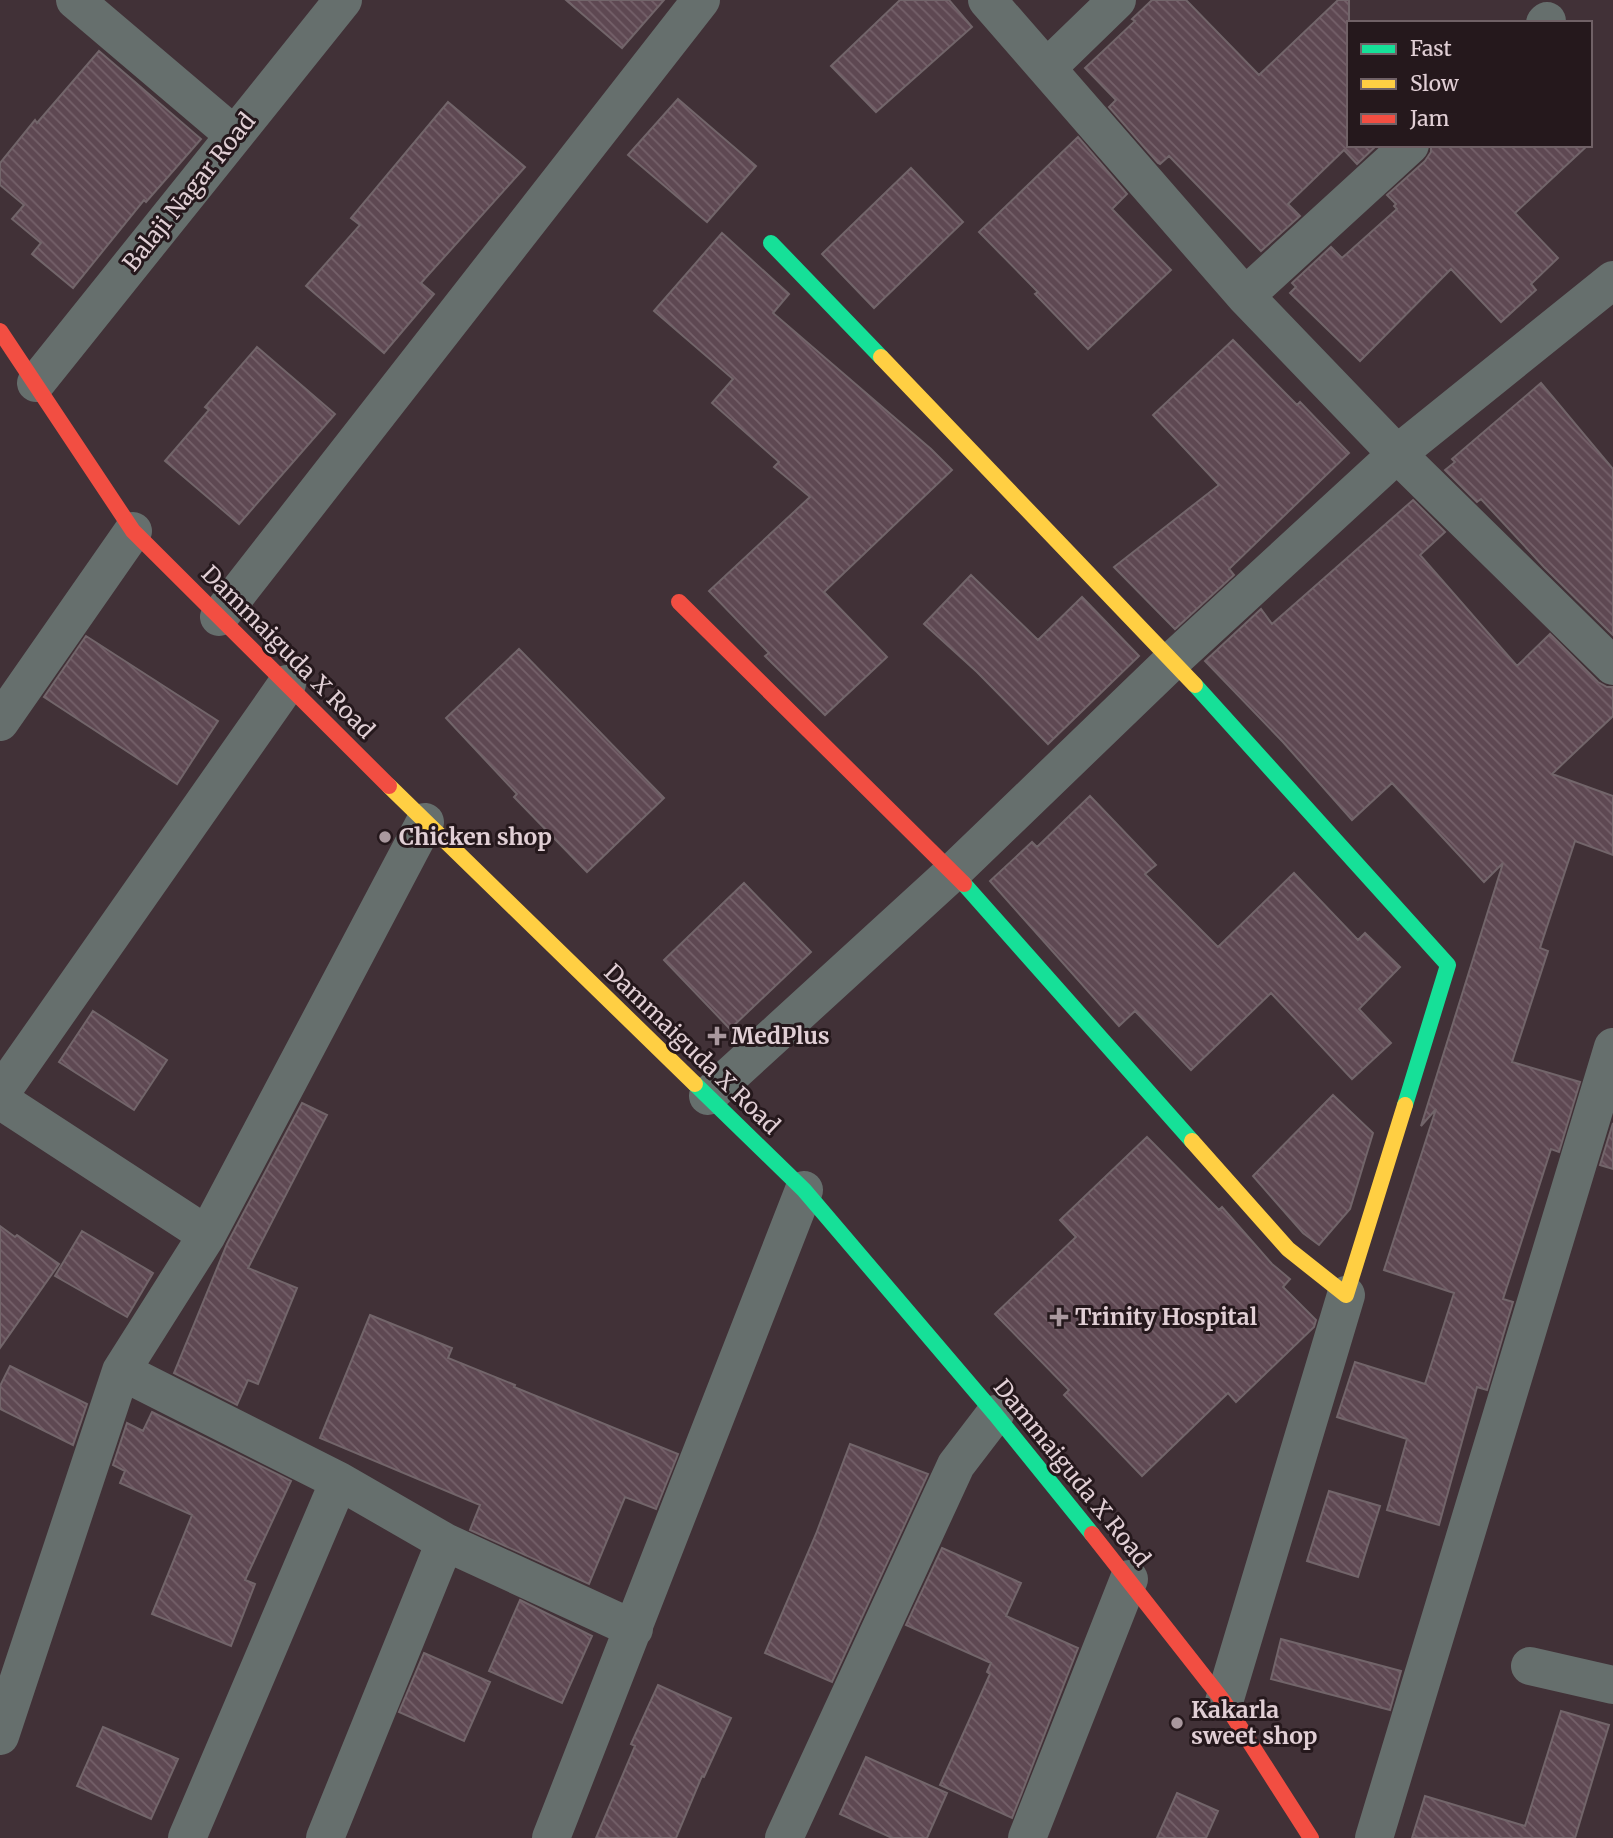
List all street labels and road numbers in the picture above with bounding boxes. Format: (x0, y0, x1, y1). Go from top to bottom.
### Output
street label: Balaji Nagar Road (116, 107, 261, 277)
street label: Dammaiguda X Road (196, 559, 381, 744)
street label: Dammaiguda X Road (599, 957, 786, 1140)
street label: Dammaiguda X Road (988, 1373, 1157, 1572)

